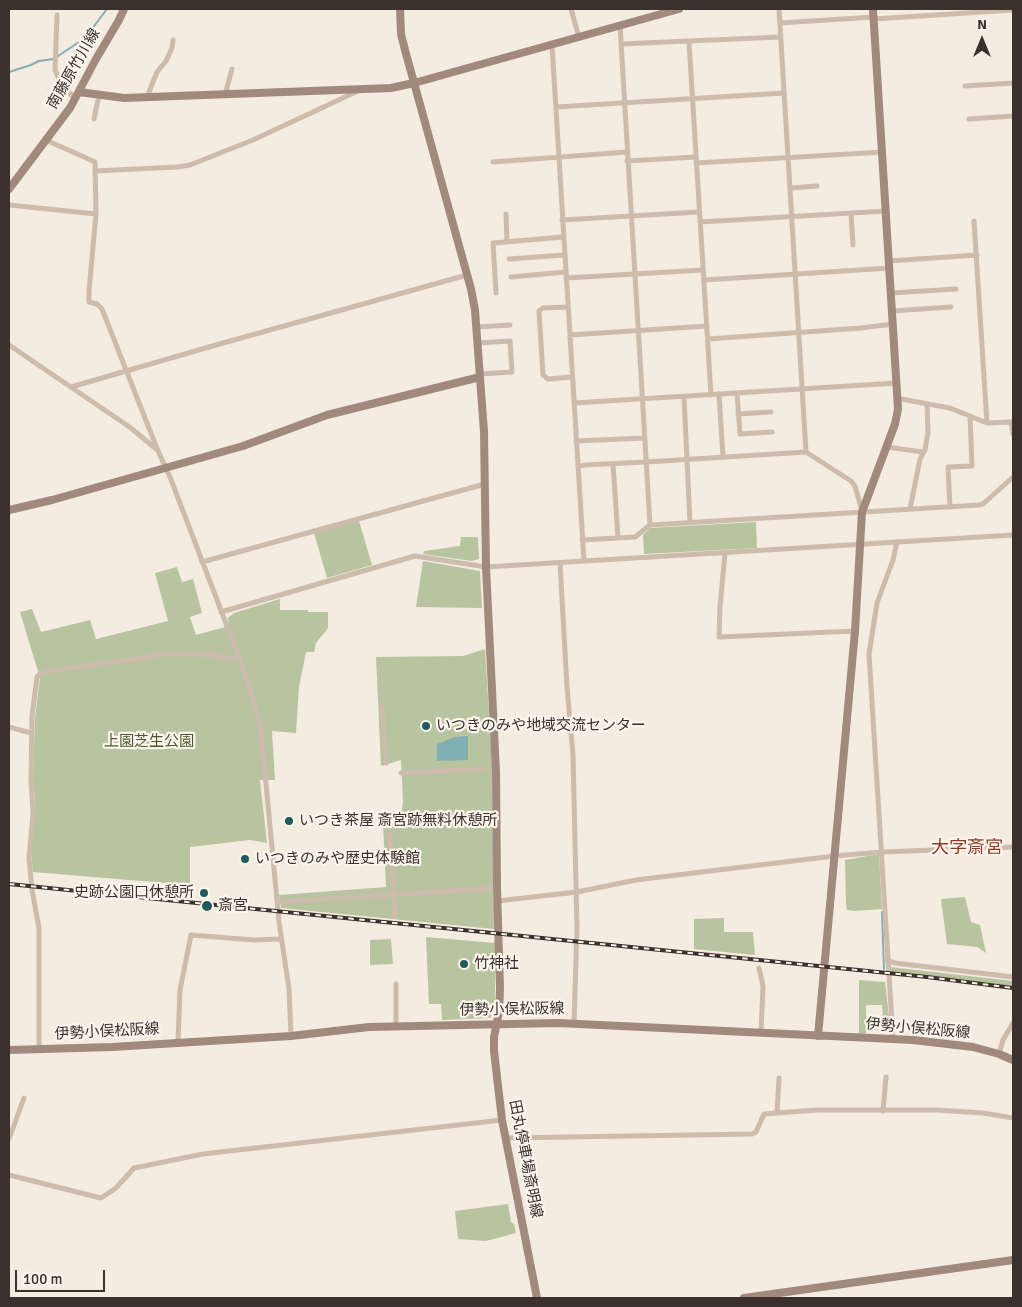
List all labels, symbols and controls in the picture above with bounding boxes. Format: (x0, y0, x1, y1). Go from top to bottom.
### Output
north arrow (957, 15, 1007, 65)
text: N (977, 16, 987, 33)
street label: 南藤原竹川線 (44, 26, 104, 112)
place label: いつきのみや地域交流センター (436, 717, 646, 735)
marker: いつきのみや地域交流センター (420, 720, 432, 732)
park label: 上園芝生公園 (104, 733, 194, 751)
place label: いつき茶屋 斎宮跡無料休憩所 (299, 812, 497, 830)
marker: いつき茶屋 斎宮跡無料休憩所 (283, 815, 295, 827)
district label: 大字斎宮 (931, 837, 1003, 859)
place label: いつきのみや歴史体験館 (255, 850, 420, 868)
marker: いつきのみや歴史体験館 (239, 853, 251, 865)
place label: 史跡公園口休憩所 (74, 884, 194, 902)
marker: 史跡公園口休憩所 (198, 887, 210, 899)
place label: 斎宮 (218, 897, 248, 915)
marker: 斎宮 (200, 899, 214, 913)
place label: 竹神社 (474, 955, 519, 973)
marker: 竹神社 (458, 958, 470, 970)
street label: 伊勢小俣松阪線 (459, 1000, 565, 1020)
street label: 伊勢小俣松阪線 (865, 1015, 971, 1043)
street label: 伊勢小俣松阪線 (54, 1020, 160, 1044)
street label: 田丸停車場斎明線 (505, 1098, 545, 1220)
scale bar (18, 1260, 108, 1292)
text: 100 m (23, 1270, 63, 1288)

